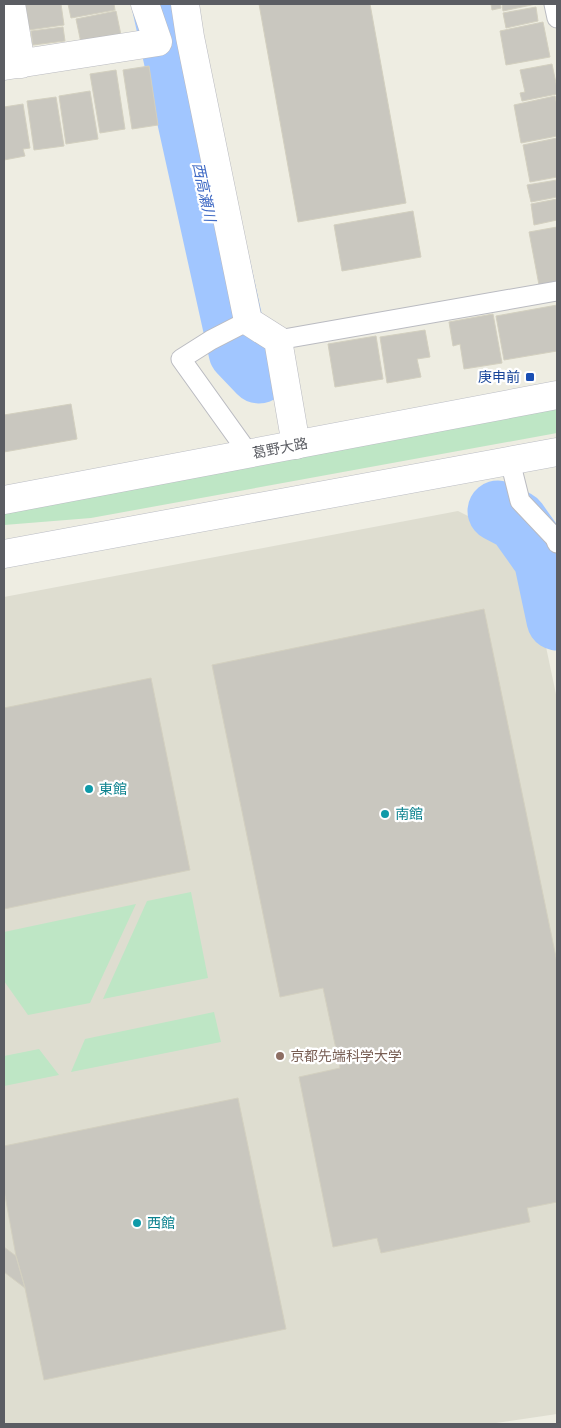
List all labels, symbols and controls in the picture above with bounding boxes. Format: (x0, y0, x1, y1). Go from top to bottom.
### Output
water label: 西高瀬川 (188, 161, 220, 225)
place label: 庚申前 (478, 368, 520, 386)
marker: 庚申前 (524, 371, 536, 383)
street label: 葛野大路 (251, 434, 309, 462)
place label: 東館 (99, 780, 127, 798)
marker: 東館 (83, 783, 95, 795)
place label: 南館 (395, 805, 423, 823)
marker: 南館 (379, 808, 391, 820)
place label: 京都先端科学大学 (290, 1047, 402, 1065)
marker: 京都先端科学大学 (274, 1050, 286, 1062)
place label: 西館 (147, 1214, 175, 1232)
marker: 西館 (131, 1217, 143, 1229)

